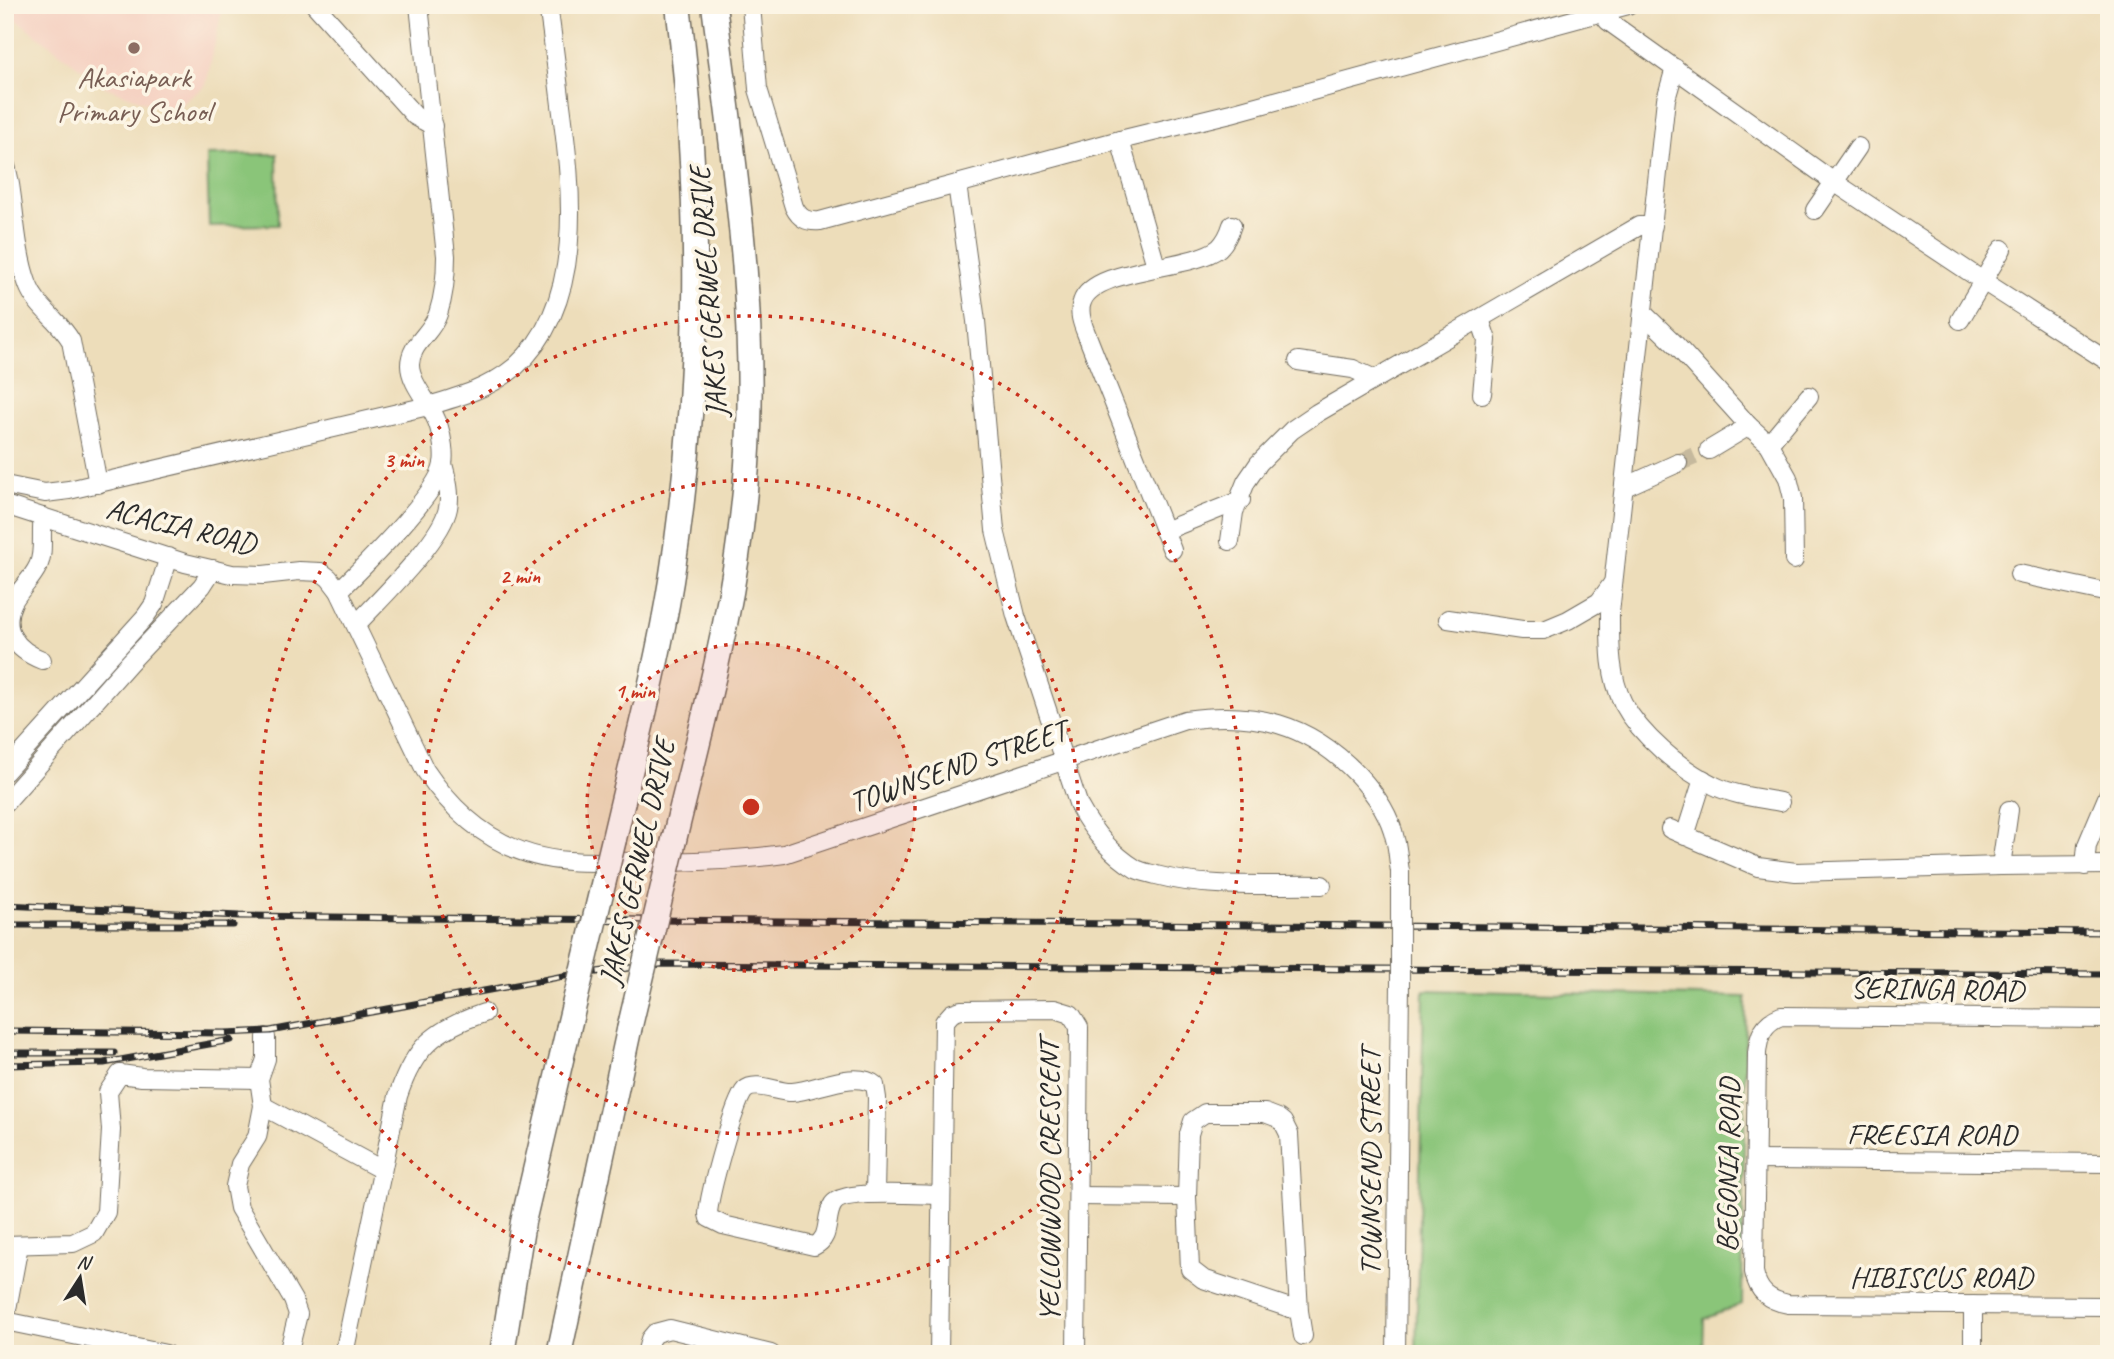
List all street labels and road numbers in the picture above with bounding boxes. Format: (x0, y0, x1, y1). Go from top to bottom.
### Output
street label: JAKES GERWEL DRIVE (680, 162, 736, 421)
street label: ACACIA ROAD (103, 489, 262, 563)
street label: TOWNSEND STREET (844, 709, 1078, 821)
street label: JAKES GERWEL DRIVE (590, 732, 685, 991)
street label: SERINGA ROAD (1850, 968, 2026, 1010)
street label: YELLOWWOOD CRESCENT (1030, 1032, 1068, 1322)
street label: TOWNSEND STREET (1351, 1042, 1389, 1276)
street label: BEGONIA ROAD (1707, 1075, 1749, 1252)
street label: FREESIA ROAD (1847, 1115, 2020, 1153)
street label: HIBISCUS ROAD (1850, 1258, 2035, 1296)

